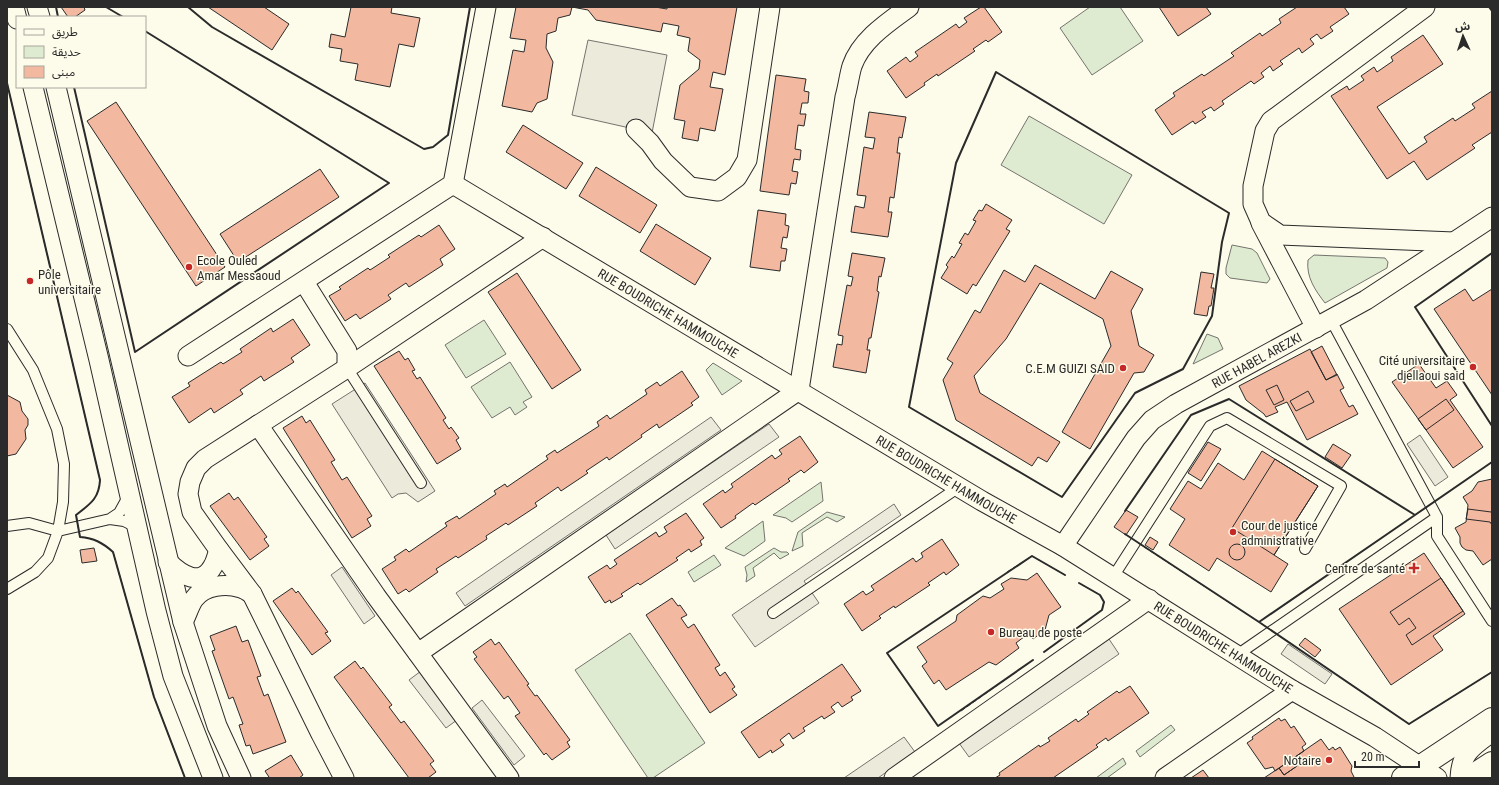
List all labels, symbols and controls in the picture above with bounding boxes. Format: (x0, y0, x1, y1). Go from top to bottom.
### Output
legend (16, 16, 146, 88)
north arrow (1443, 16, 1483, 56)
text: ش (1455, 20, 1470, 33)
text: طريق (52, 25, 78, 40)
text: حديقة (52, 45, 81, 59)
text: مبنى (52, 65, 75, 79)
place label: Ecole Ouled Amar Messaoud (197, 253, 281, 283)
marker: Ecole Ouled Amar Messaoud (184, 262, 194, 272)
street label: RUE BOUDRICHE HAMMOUCHE (595, 265, 741, 361)
place label: Pôle universitaire (38, 267, 101, 297)
marker: Pôle universitaire (25, 276, 35, 286)
street label: RUE HABEL AREZKI (1209, 329, 1304, 391)
place label: Cité universitaire djellaoui said (1379, 353, 1465, 383)
place label: C.E.M GUIZI SAID (1025, 361, 1115, 376)
marker: Cité universitaire djellaoui said (1468, 362, 1478, 372)
marker: C.E.M GUIZI SAID (1118, 363, 1128, 373)
street label: RUE BOUDRICHE HAMMOUCHE (873, 432, 1019, 526)
place label: Cour de justice administrative (1241, 518, 1318, 548)
marker: Cour de justice administrative (1228, 527, 1238, 537)
place label: Centre de santé (1325, 561, 1405, 576)
marker: Centre de santé (1408, 562, 1420, 574)
street label: RUE BOUDRICHE HAMMOUCHE (1151, 598, 1296, 696)
place label: Bureau de poste (999, 625, 1082, 640)
marker: Bureau de poste (986, 627, 996, 637)
scale bar (1355, 743, 1419, 769)
text: 20 m (1361, 750, 1385, 764)
place label: Notaire (1283, 753, 1321, 768)
marker: Notaire (1324, 755, 1334, 765)

